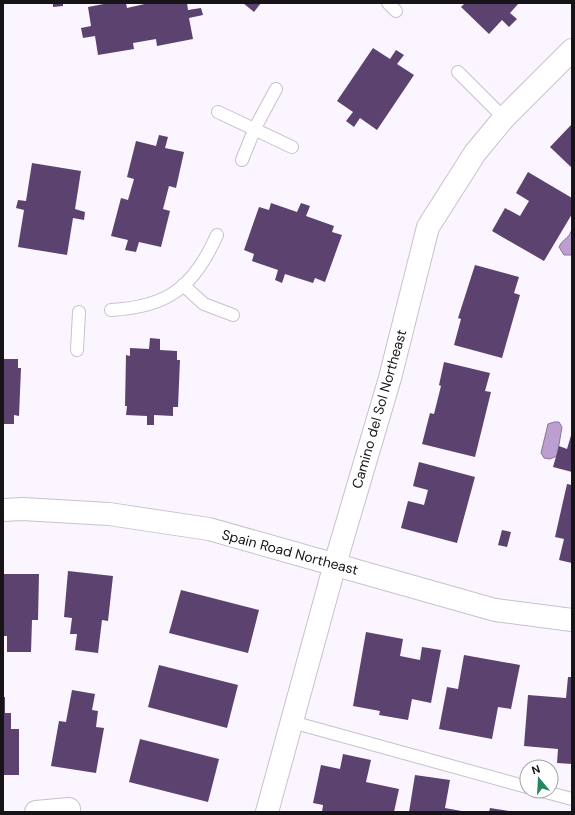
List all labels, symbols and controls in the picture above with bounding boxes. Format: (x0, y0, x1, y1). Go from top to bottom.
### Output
street label: Camino del Sol Northeast (348, 327, 410, 491)
street label: Spain Road Northeast (220, 525, 360, 579)
north arrow (519, 759, 559, 799)
text: N (530, 762, 542, 777)

